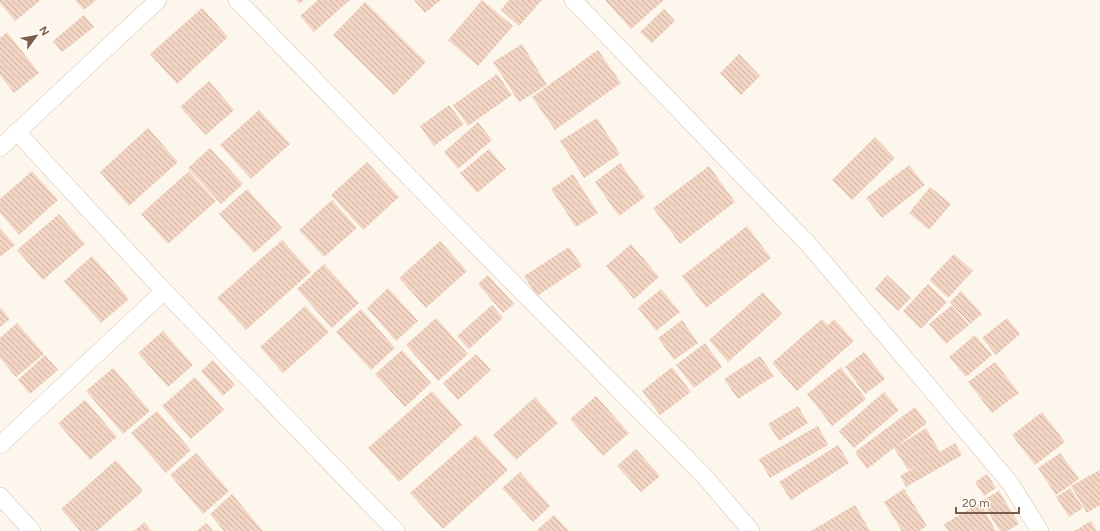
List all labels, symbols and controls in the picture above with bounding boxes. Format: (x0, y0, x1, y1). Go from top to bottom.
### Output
north arrow (16, 16, 56, 56)
text: N (36, 24, 52, 38)
scale bar (956, 489, 1019, 515)
text: 20 m (962, 496, 990, 510)

